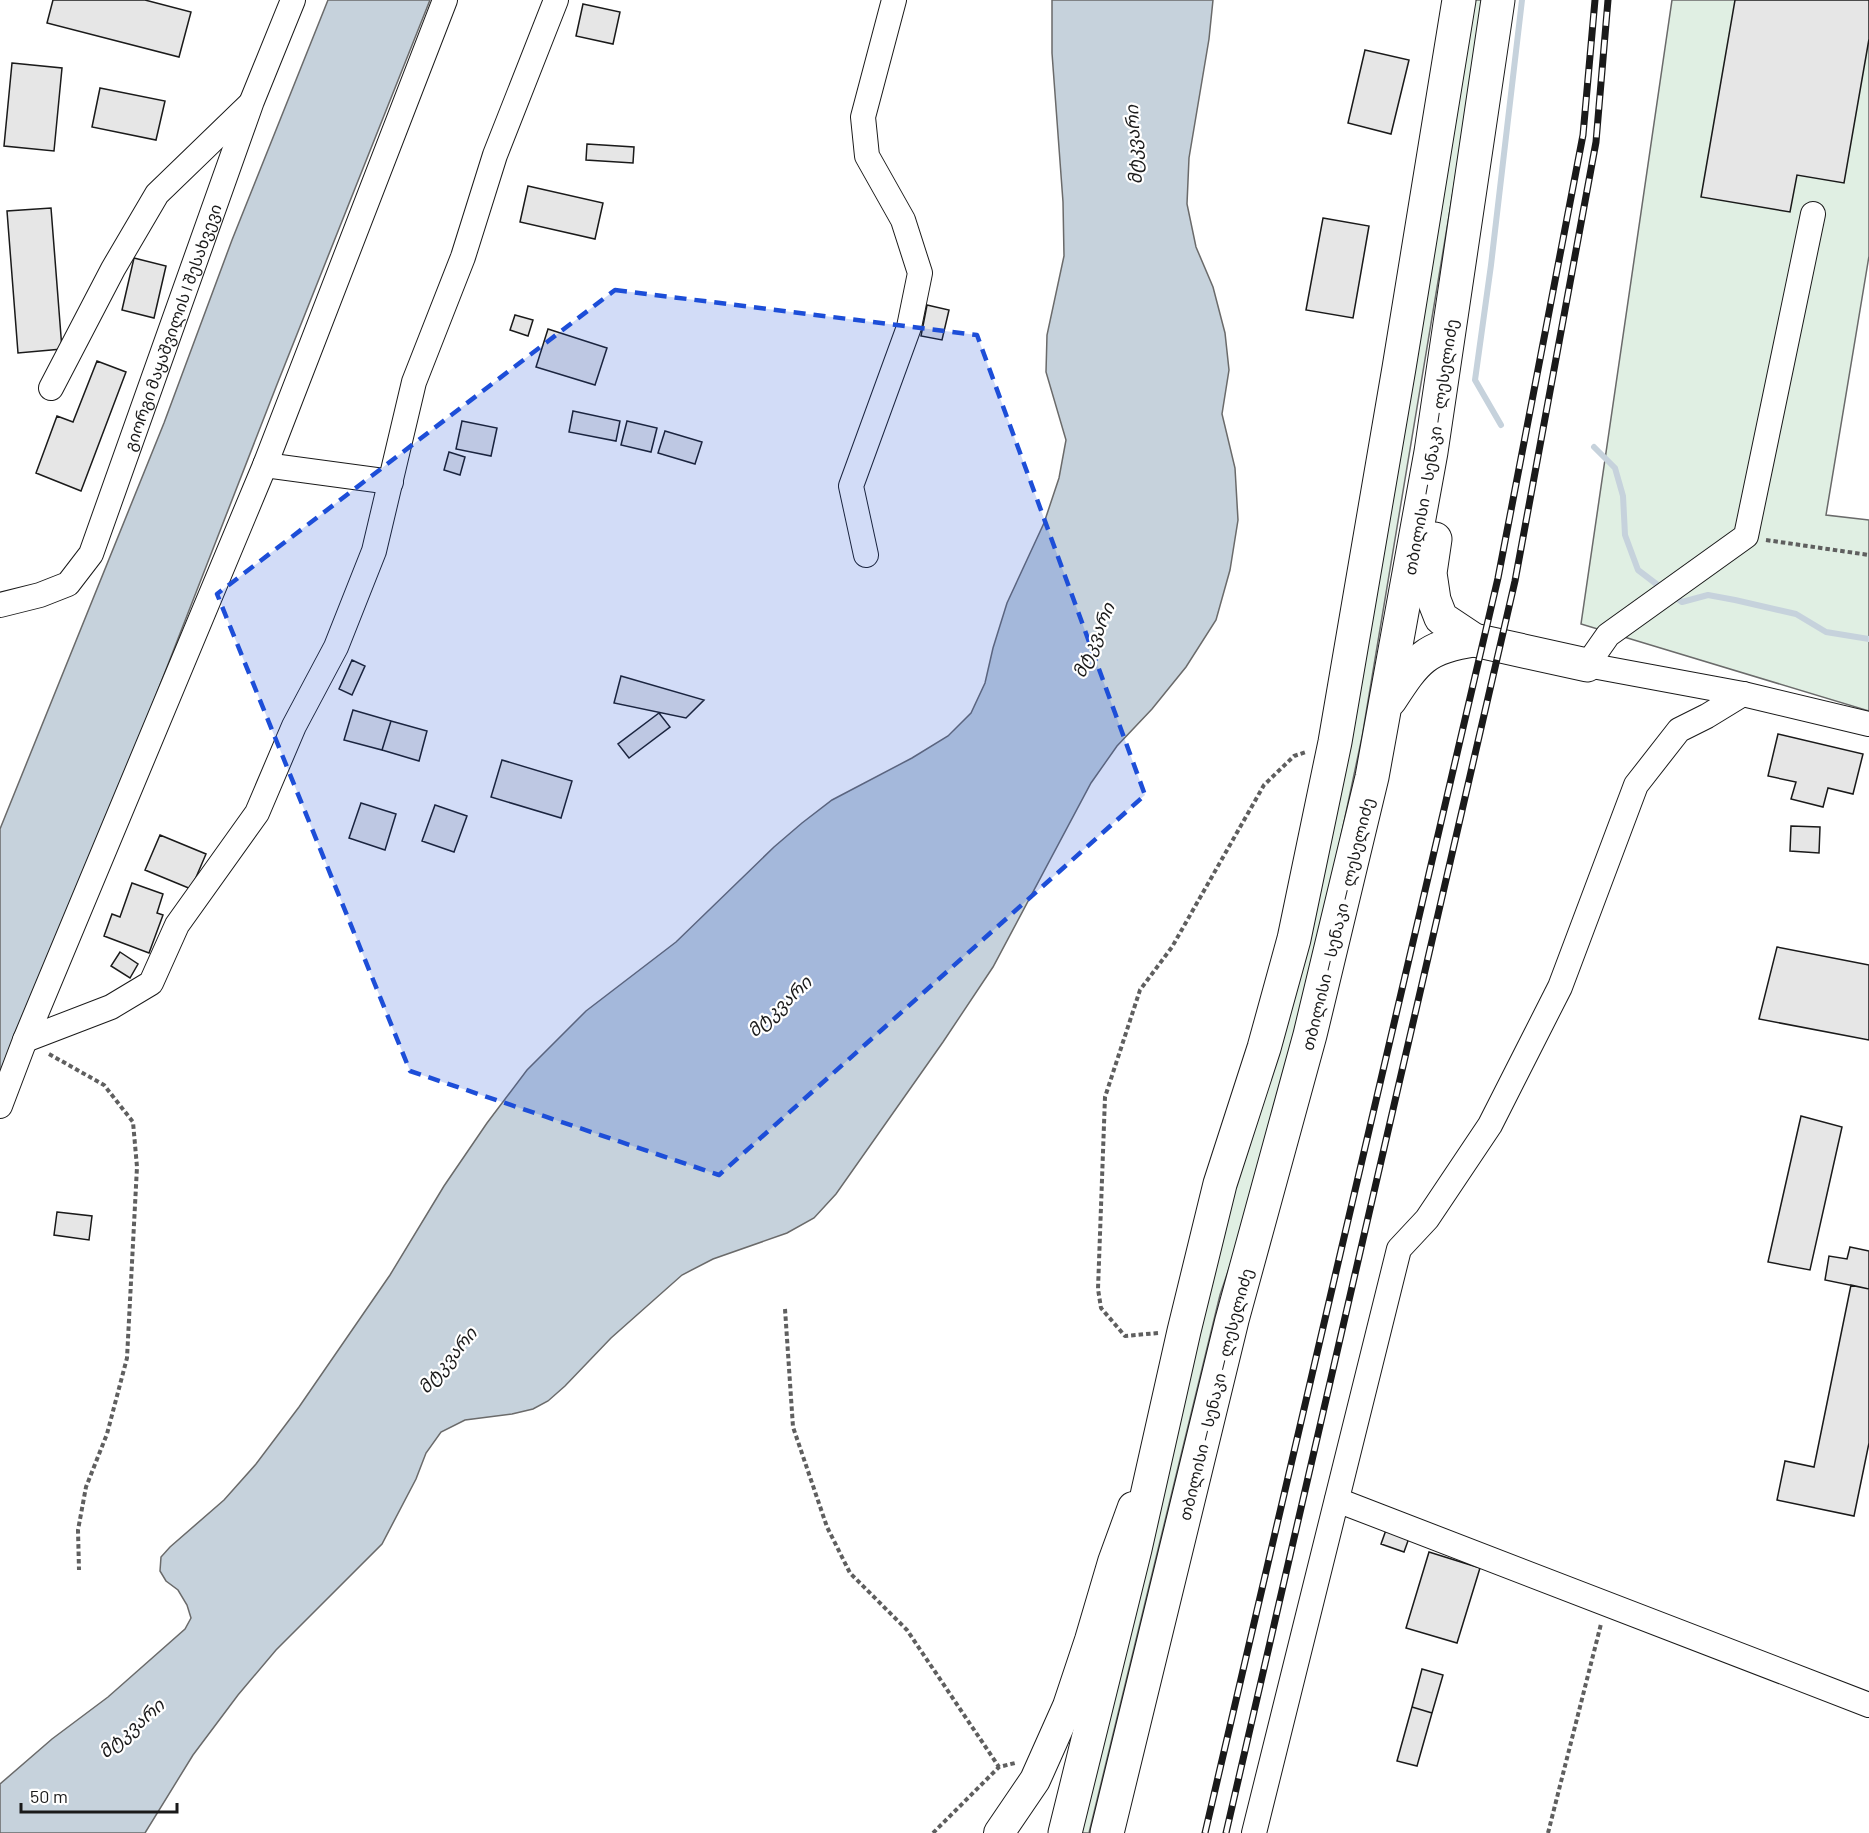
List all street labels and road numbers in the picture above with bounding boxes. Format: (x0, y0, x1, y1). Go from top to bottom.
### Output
street label: გიორგი მაყაშვილის I შესახვევი (119, 201, 224, 453)
street label: თბილისი — სენაკი — ლესელიძე (1399, 318, 1461, 577)
street label: თბილისი — სენაკი — ლესელიძე (1297, 795, 1377, 1052)
street label: თბილისი — სენაკი — ლესელიძე (1174, 1266, 1256, 1522)

